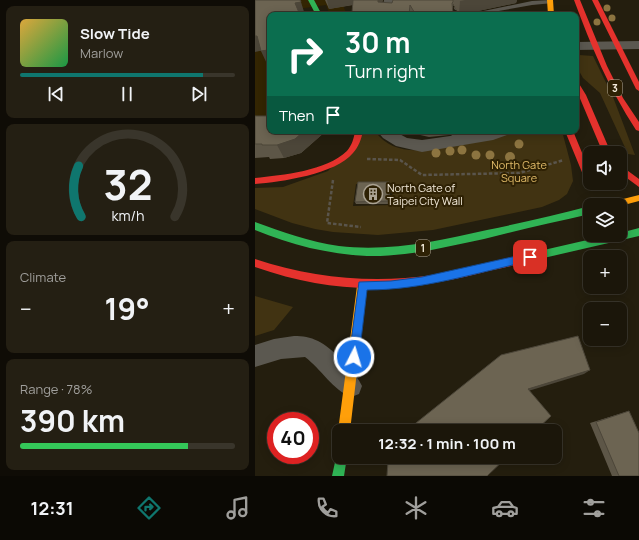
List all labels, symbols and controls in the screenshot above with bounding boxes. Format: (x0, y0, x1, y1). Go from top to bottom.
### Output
text: Slow Tide (80, 23, 150, 44)
text: 30 m (345, 23, 410, 61)
icon: right (279, 28, 331, 80)
text: Marlow (80, 44, 123, 62)
text: Turn right (345, 59, 426, 83)
road number: 3 (608, 80, 622, 96)
icon: previous (45, 83, 67, 105)
icon: pause (116, 83, 138, 105)
icon: next (188, 83, 210, 105)
icon: arrive (322, 104, 344, 126)
text: Then (279, 105, 314, 126)
map controls (583, 146, 627, 346)
button: sound (583, 146, 627, 190)
text: 32 (103, 156, 152, 212)
park label: North Gate Square (491, 157, 547, 185)
place label: North Gate of Taipei City Wall (387, 180, 463, 208)
building icon: North Gate of Taipei City Wall (362, 183, 384, 205)
button: layers (583, 198, 627, 242)
text: km/h (111, 206, 144, 225)
road number: 1 (416, 240, 430, 256)
pin (513, 240, 547, 274)
icon: arrive (519, 246, 541, 268)
button: + (583, 250, 627, 294)
text: Climate (20, 268, 66, 286)
text: 19° (104, 288, 150, 329)
text: − (20, 294, 32, 324)
text: + (222, 294, 235, 324)
button: − (583, 302, 627, 346)
position arrow (333, 336, 375, 378)
text: Range · 78% (20, 380, 92, 398)
text: 390 km (20, 400, 125, 441)
speed limit sign: 40 (267, 412, 319, 464)
text: 12:32 · 1 min · 100 m (378, 433, 516, 454)
icon: directions (135, 494, 163, 522)
icon: music (224, 494, 252, 522)
icon: phone (313, 494, 341, 522)
icon: climate (402, 494, 430, 522)
icon: car (491, 494, 519, 522)
icon: filters (580, 494, 608, 522)
text: 12:31 (31, 496, 74, 520)

